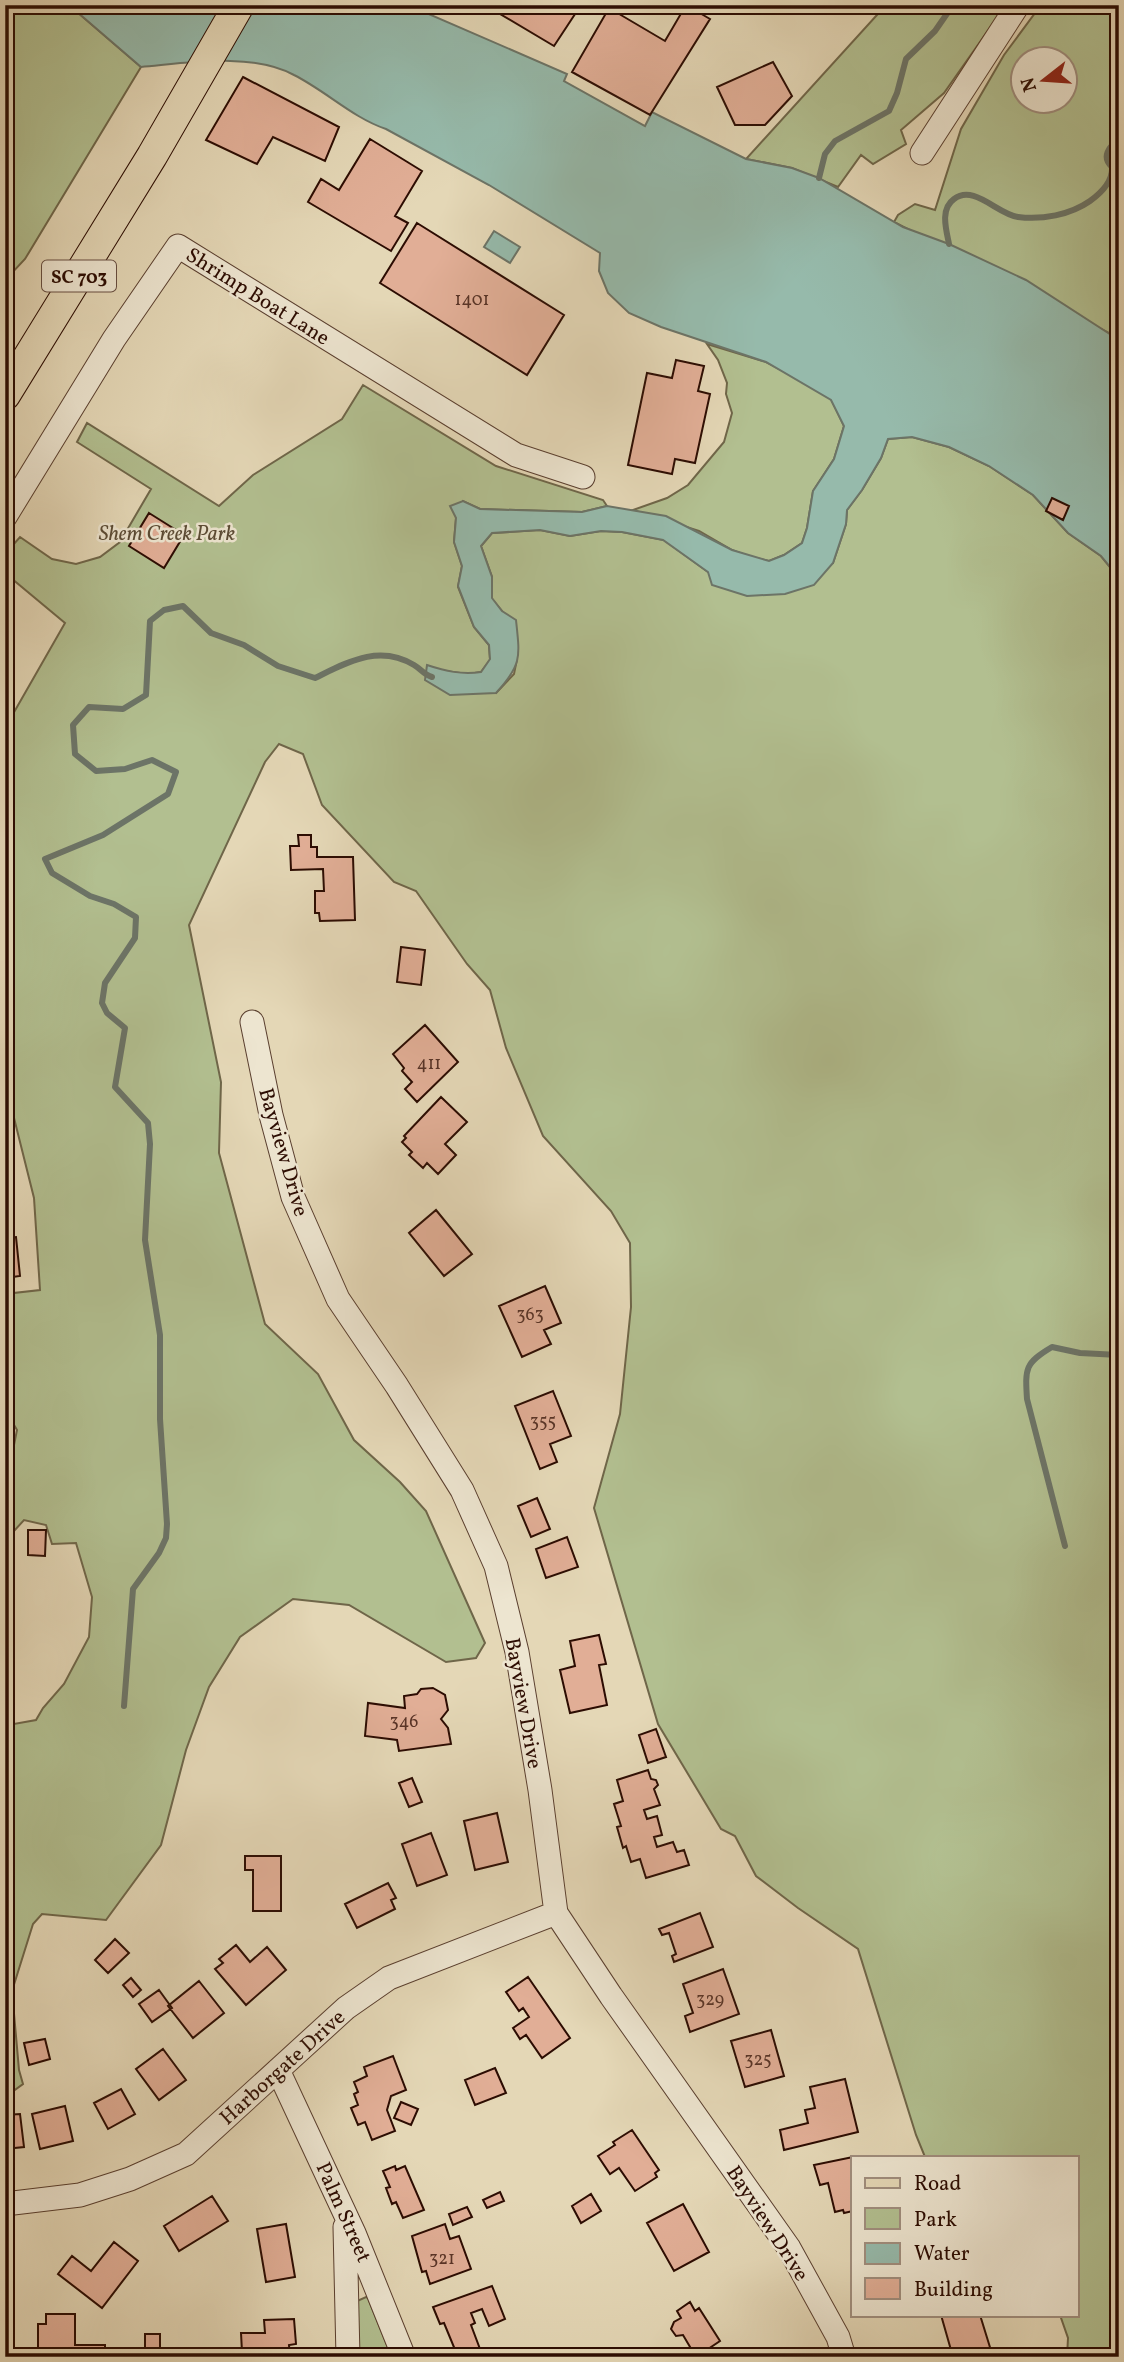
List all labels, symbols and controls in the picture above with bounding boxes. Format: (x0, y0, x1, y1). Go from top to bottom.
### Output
north arrow (1009, 46, 1078, 116)
text: N (1015, 74, 1044, 95)
street label: Shrimp Boat Lane (180, 241, 335, 353)
road number: SC 703 (42, 260, 116, 292)
house number: 1401 (454, 288, 490, 313)
park label: Shem Creek Park (99, 520, 236, 549)
house number: 411 (417, 1052, 441, 1077)
street label: Bayview Drive (250, 1085, 315, 1220)
house number: 363 (516, 1303, 544, 1328)
house number: 355 (530, 1410, 556, 1435)
street label: Bayview Drive (497, 1635, 548, 1771)
house number: 346 (390, 1710, 418, 1735)
house number: 329 (696, 1988, 724, 2013)
street label: Harborgate Drive (214, 2004, 352, 2132)
house number: 325 (744, 2048, 772, 2073)
legend (851, 2156, 1078, 2316)
street label: Palm Street (308, 2158, 378, 2267)
street label: Bayview Drive (718, 2160, 815, 2287)
text: Road (914, 2170, 961, 2199)
text: Park (914, 2206, 957, 2235)
text: Water (914, 2240, 970, 2269)
house number: 321 (429, 2247, 455, 2272)
text: Building (914, 2276, 993, 2305)

